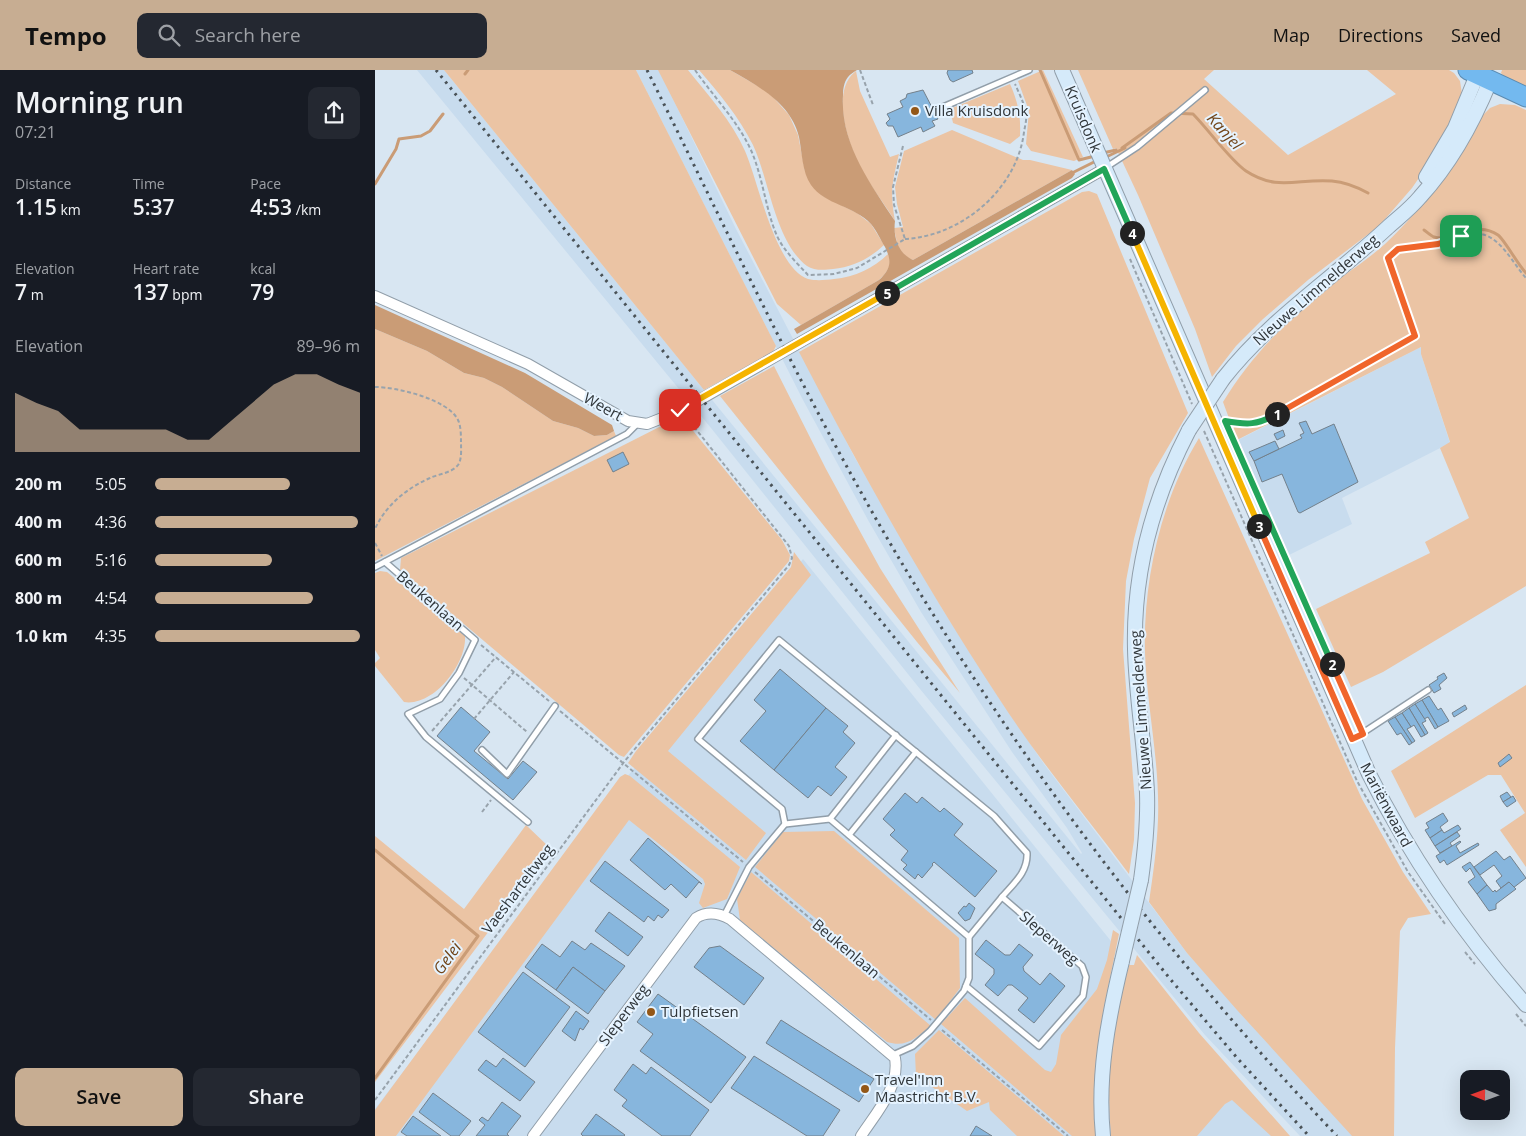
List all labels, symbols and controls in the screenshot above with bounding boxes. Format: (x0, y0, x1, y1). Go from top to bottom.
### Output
search box (137, 13, 487, 58)
text: Tempo (25, 19, 107, 52)
icon: search (155, 21, 183, 49)
text: Search here (195, 22, 301, 48)
text: Map (1273, 23, 1310, 47)
text: Directions (1338, 23, 1423, 47)
text: Saved (1451, 23, 1501, 47)
street label: Kruisdonk (1061, 82, 1107, 155)
text: Morning run (15, 83, 184, 121)
button: share (308, 87, 360, 139)
place label: Villa Kruisdonk (925, 100, 1028, 120)
marker: Villa Kruisdonk (909, 105, 921, 117)
water label: Kanjel (1202, 108, 1248, 155)
text: 07:21 (15, 121, 56, 143)
text: Distance (15, 174, 71, 193)
text: Time (133, 174, 165, 193)
text: Pace (250, 174, 281, 193)
text: 1.15 (15, 193, 57, 221)
text: 5:37 (133, 193, 174, 221)
text: 4:53 (250, 193, 292, 221)
text: km (57, 200, 81, 219)
text: /km (292, 200, 321, 219)
pin (1440, 215, 1482, 257)
pin: 4 (1119, 220, 1145, 246)
icon: arrive (1447, 222, 1475, 250)
text: 4 (1128, 224, 1137, 243)
street label: Nieuwe Limmelderweg (1248, 229, 1382, 349)
text: Elevation (15, 259, 74, 278)
text: Heart rate (133, 259, 199, 278)
text: kcal (250, 259, 276, 278)
text: 7 (15, 278, 27, 306)
text: 137 (133, 278, 169, 306)
text: 79 (250, 278, 274, 306)
pin: 5 (875, 280, 899, 306)
text: 5 (883, 284, 892, 303)
text: m (27, 285, 44, 304)
text: bpm (169, 285, 202, 304)
text: Elevation (15, 335, 83, 357)
text: 89–96 m (296, 335, 360, 357)
street label: Weert (580, 387, 627, 425)
pin (659, 389, 701, 431)
icon: check (666, 396, 694, 424)
pin: 1 (1265, 402, 1289, 426)
text: 1 (1273, 405, 1282, 424)
text: 200 m (15, 473, 62, 495)
text: 5:05 (95, 473, 127, 495)
text: 400 m (15, 511, 62, 533)
text: 4:36 (95, 511, 127, 533)
pin: 3 (1247, 514, 1271, 538)
text: 3 (1255, 517, 1264, 536)
text: 600 m (15, 549, 62, 571)
text: 5:16 (95, 549, 127, 571)
street label: Beukenlaan (393, 566, 468, 635)
text: 800 m (15, 587, 62, 609)
text: 4:54 (95, 587, 127, 609)
text: 1.0 km (15, 625, 68, 647)
text: 4:35 (95, 625, 127, 647)
street label: Nieuwe Limmelderweg (1124, 629, 1156, 791)
pin: 2 (1319, 652, 1345, 676)
text: 2 (1328, 655, 1337, 674)
street label: Mariënwaard (1356, 759, 1418, 850)
street label: Vaesharteltweg (477, 839, 558, 937)
street label: Sleperweg (1016, 906, 1084, 969)
street label: Beukenlaan (809, 914, 885, 982)
water label: Gelei (428, 937, 467, 979)
street label: Sleperweg (593, 979, 653, 1049)
place label: Tulpfietsen (661, 1001, 739, 1021)
marker: Tulpfietsen (645, 1006, 657, 1018)
button: Save (15, 1068, 183, 1126)
button: Share (193, 1068, 360, 1126)
place label: Travel'Inn Maastricht B.V. (875, 1069, 980, 1106)
north arrow (1460, 1070, 1510, 1120)
map controls (1460, 1070, 1510, 1120)
marker: Travel'Inn Maastricht B.V. (859, 1083, 871, 1095)

